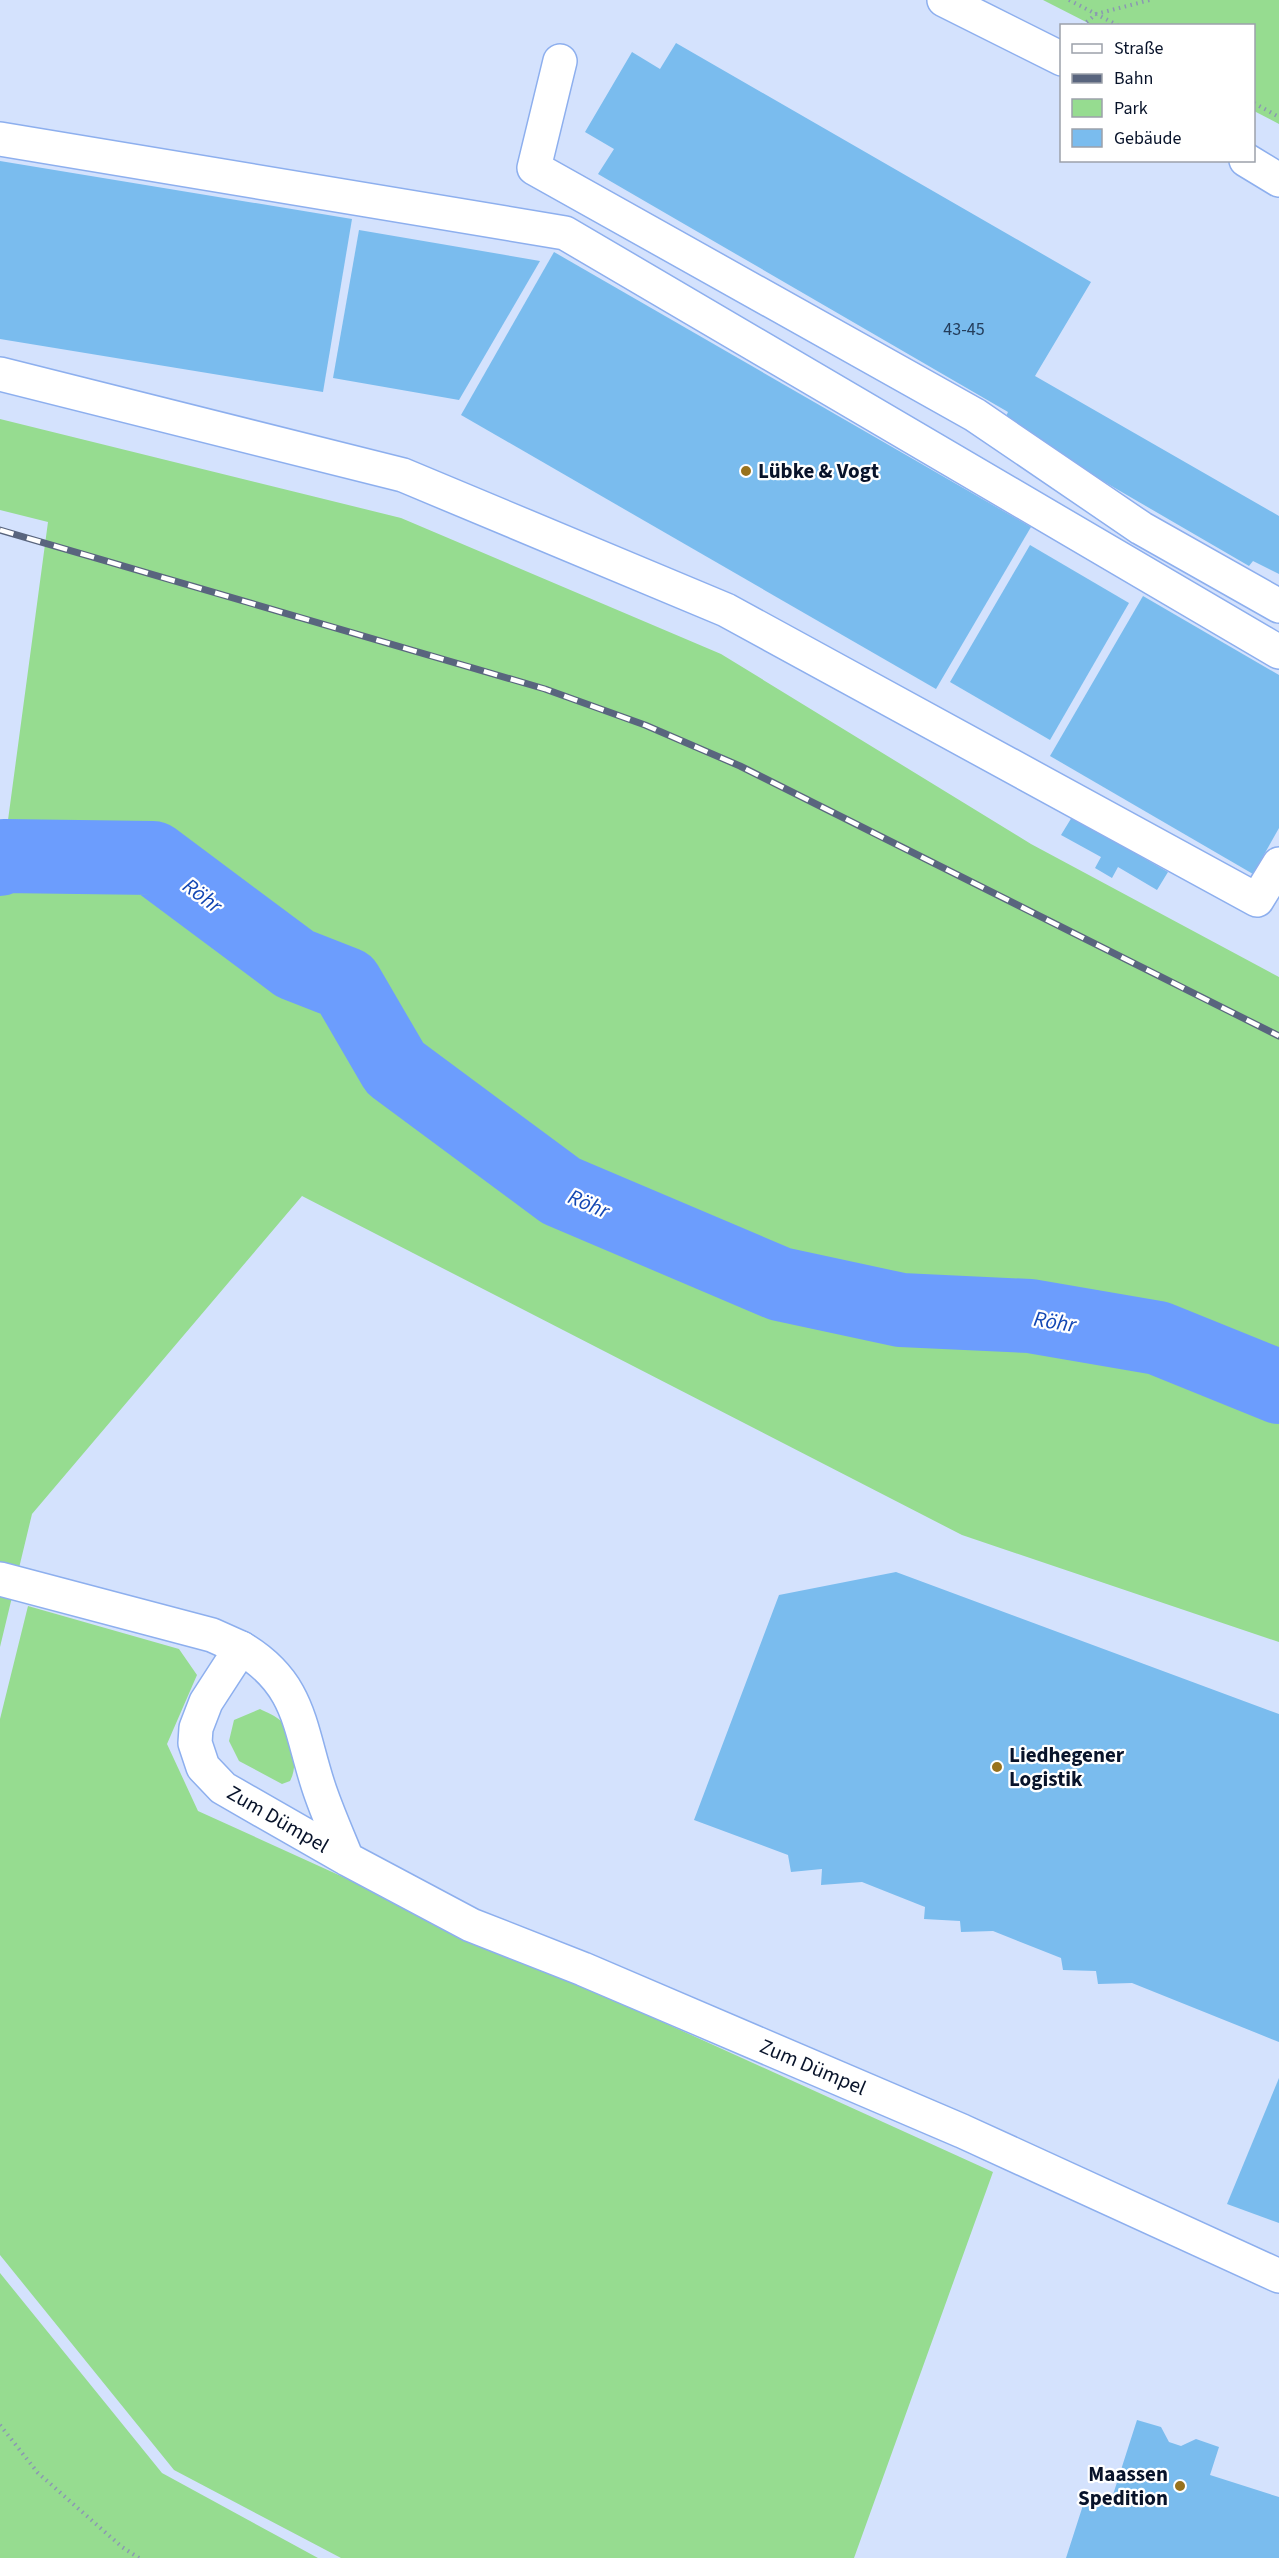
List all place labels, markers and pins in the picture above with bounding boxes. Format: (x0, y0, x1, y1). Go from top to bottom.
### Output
place label: Lübke & Vogt (758, 456, 879, 486)
marker: Lübke & Vogt (739, 464, 753, 478)
place label: Liedhegener Logistik (1009, 1740, 1125, 1794)
marker: Liedhegener Logistik (990, 1760, 1004, 1774)
place label: Maassen Spedition (1078, 2459, 1168, 2513)
marker: Maassen Spedition (1173, 2479, 1187, 2493)

